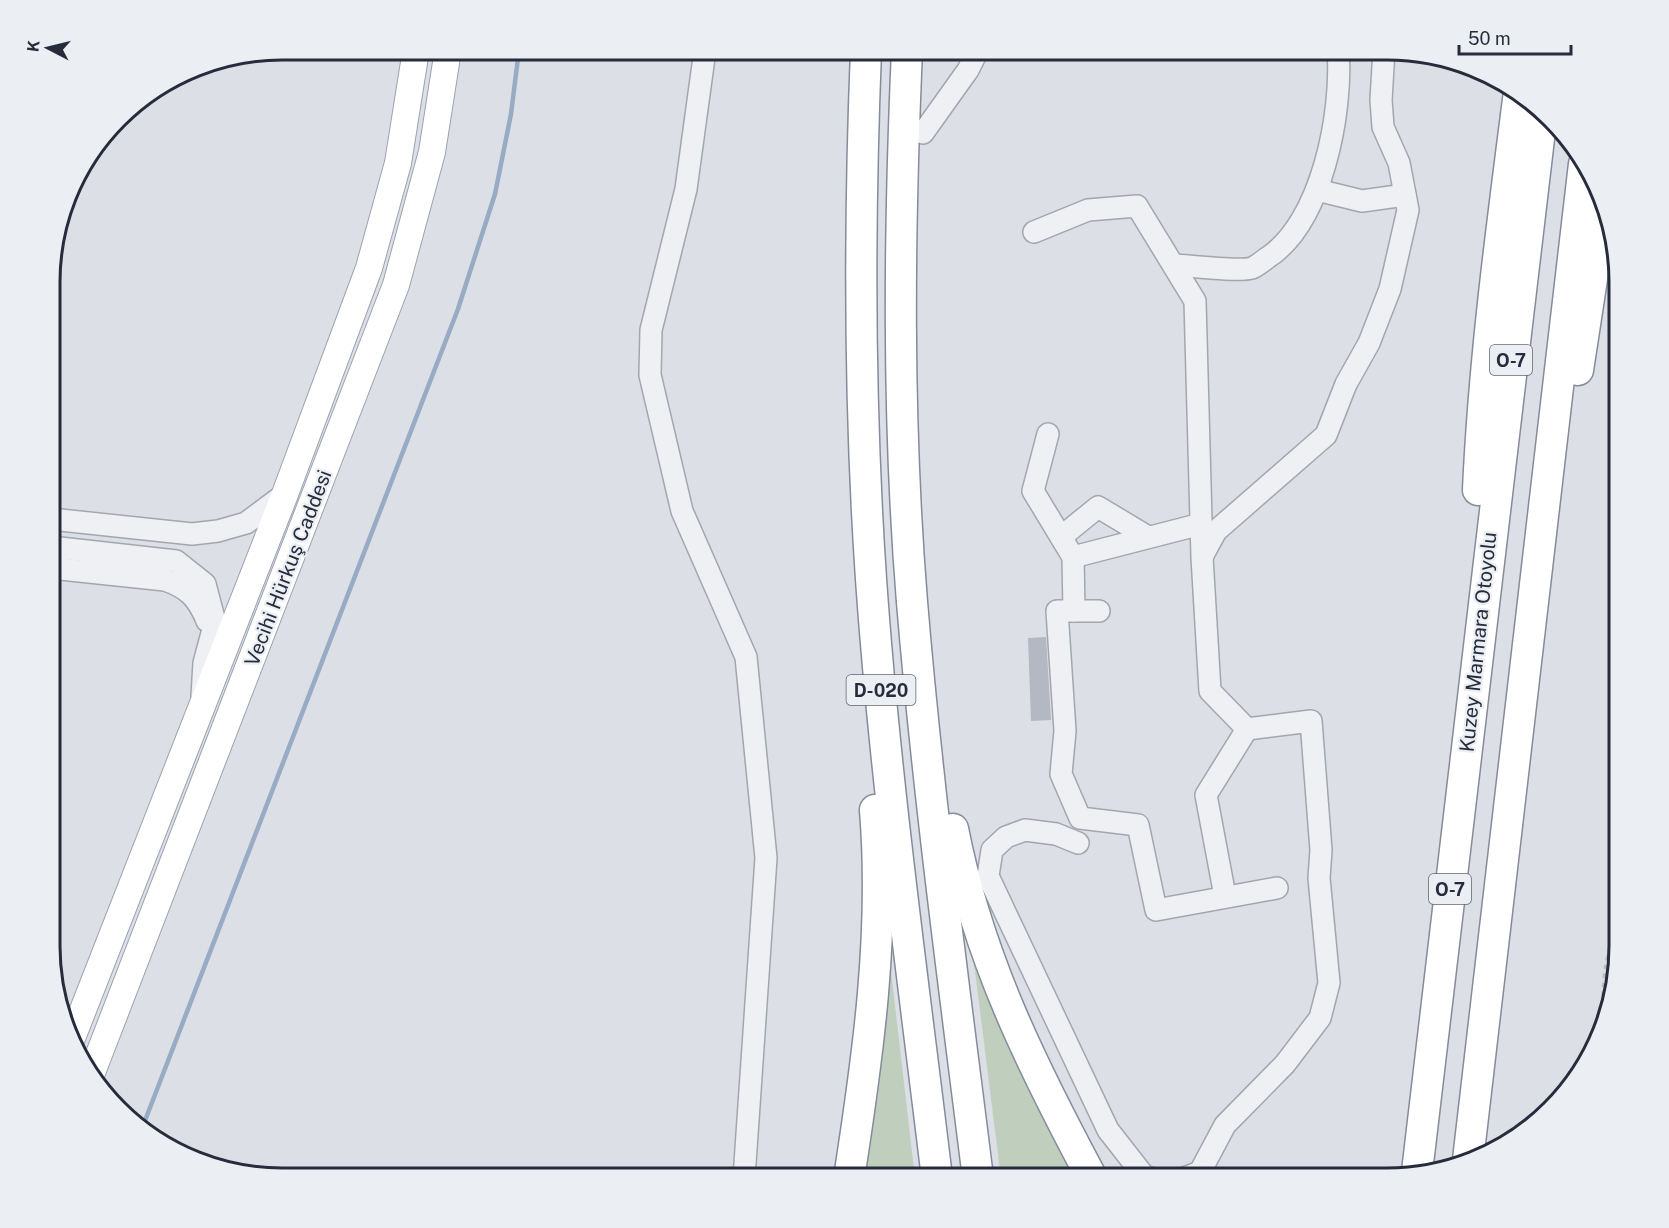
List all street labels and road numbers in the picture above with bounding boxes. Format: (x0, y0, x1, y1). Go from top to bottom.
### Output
road number: O-7 (1490, 345, 1532, 375)
street label: Vecihi Hürkuş Caddesi (239, 466, 337, 670)
street label: Kuzey Marmara Otoyolu (1454, 531, 1502, 753)
road number: D-020 (846, 675, 916, 705)
road number: O-7 (1429, 874, 1471, 904)

